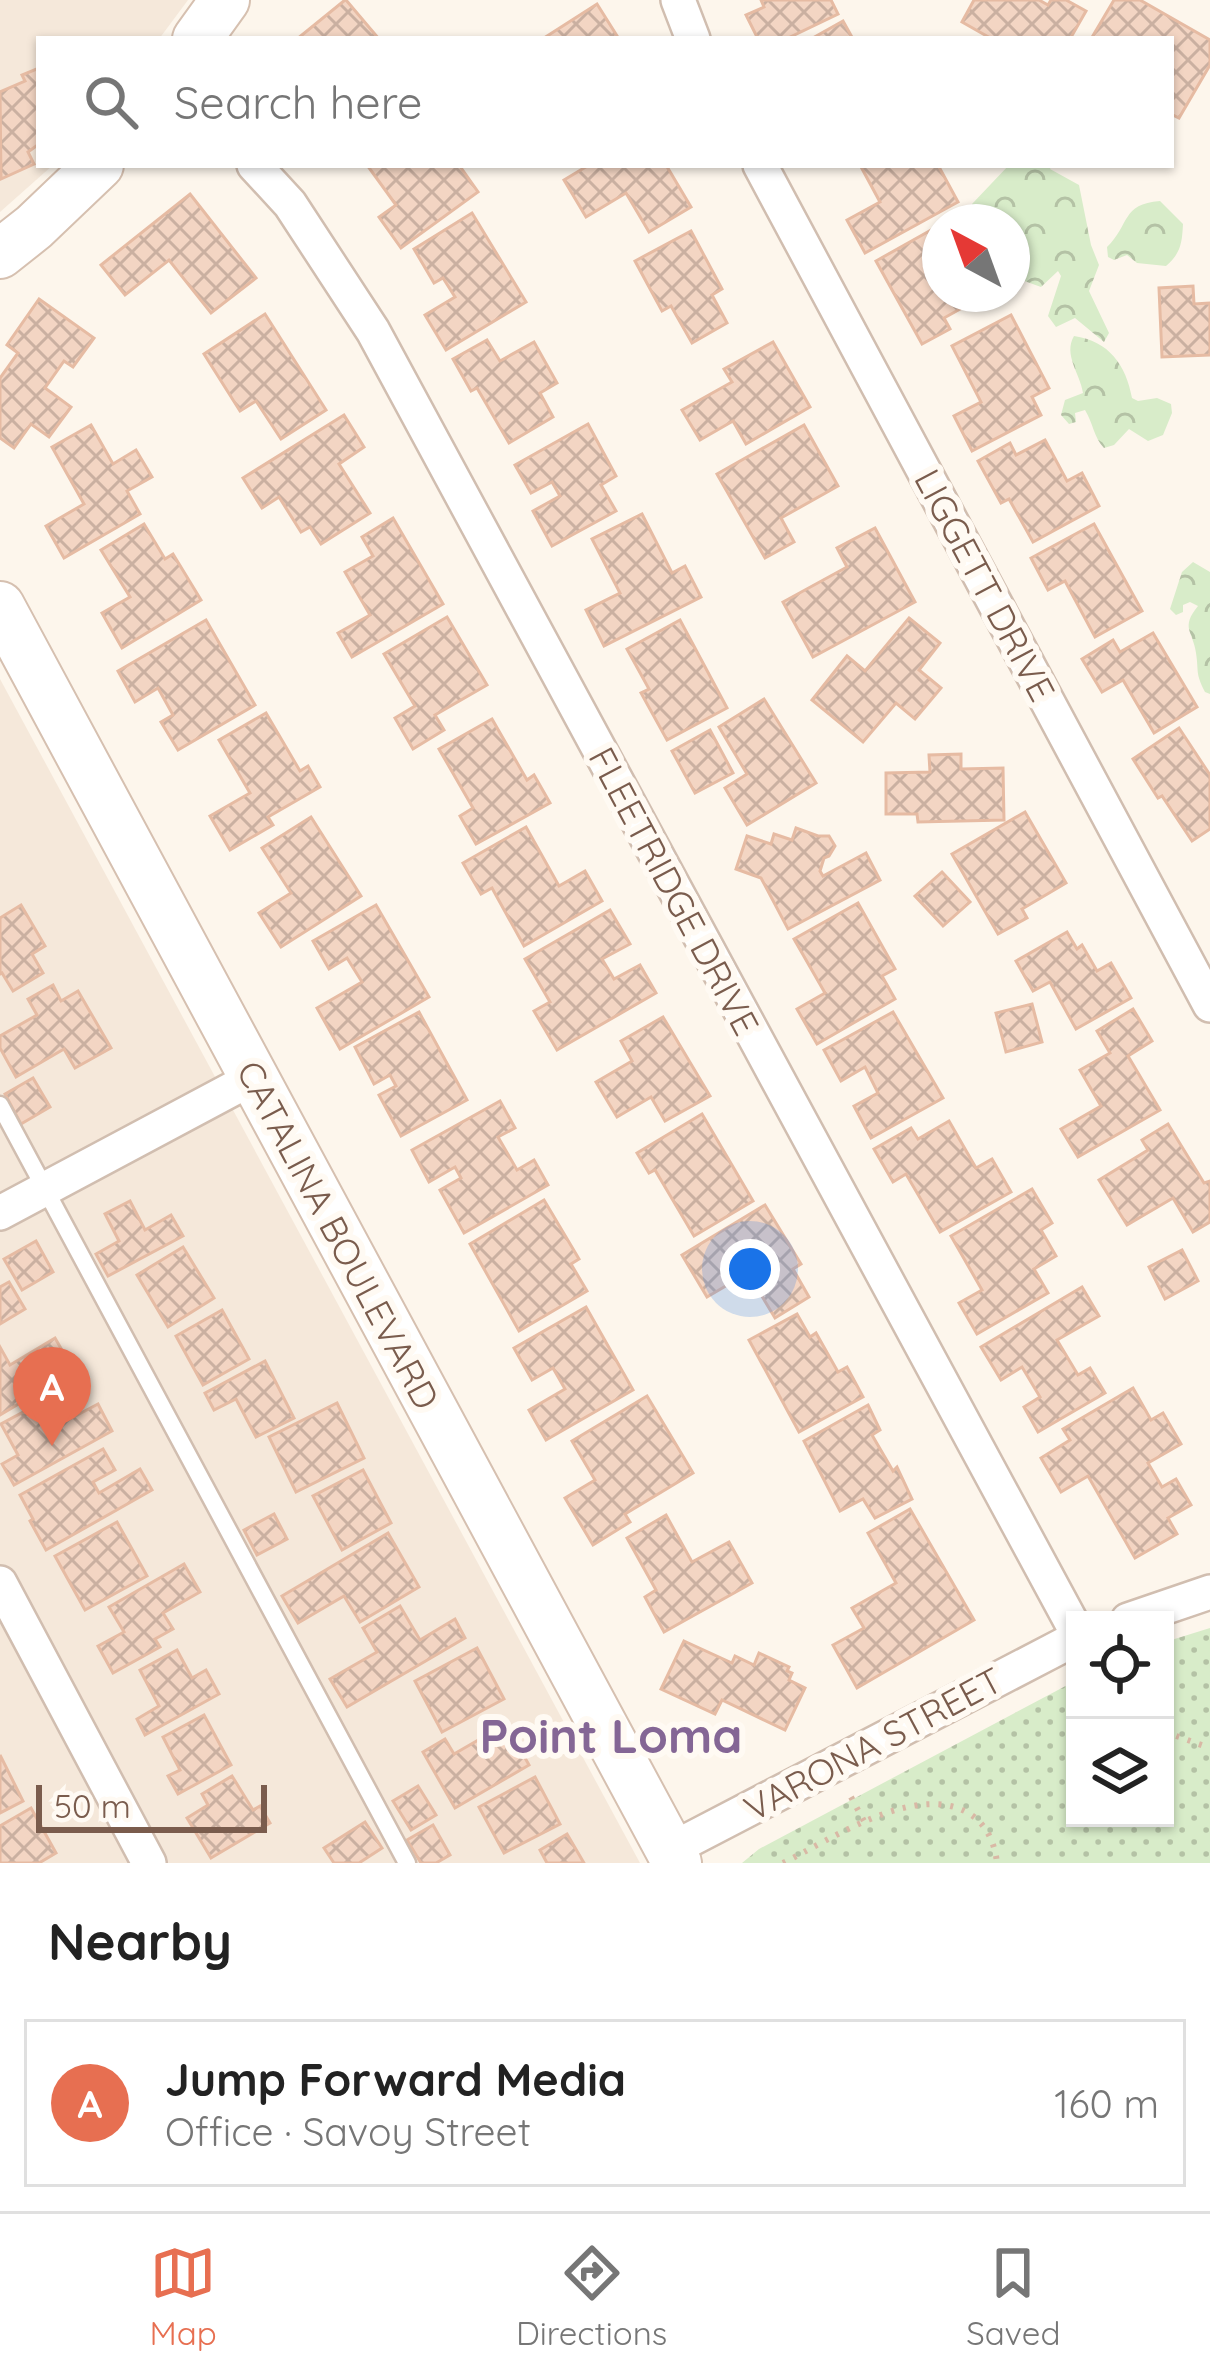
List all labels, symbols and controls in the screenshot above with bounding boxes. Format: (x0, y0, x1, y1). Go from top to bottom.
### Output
search box (36, 36, 1174, 168)
icon: search (78, 69, 144, 135)
text: Search here (174, 74, 422, 130)
north arrow (922, 204, 1030, 312)
street label: LIGGETT DRIVE (905, 461, 1066, 709)
street label: FLEETRIDGE DRIVE (579, 739, 769, 1043)
street label: CATALINA BOULEVARD (227, 1053, 449, 1417)
your location (720, 1239, 780, 1299)
pin: A (13, 1347, 91, 1446)
map controls (1066, 1611, 1174, 1827)
button: locate (1066, 1611, 1174, 1719)
street label: VARONA STREET (736, 1657, 1009, 1830)
district label: Point Loma (480, 1705, 742, 1765)
button: layers (1066, 1719, 1174, 1827)
scale bar (36, 1779, 267, 1832)
text: 50 m (54, 1785, 131, 1826)
text: Nearby (48, 1909, 232, 1973)
text: Jump Forward Media (165, 2051, 626, 2107)
text: A (78, 2079, 102, 2128)
text: 160 m (1054, 2079, 1159, 2128)
text: Office · Savoy Street (165, 2107, 531, 2156)
tab: Map (150, 2240, 217, 2353)
tab: Directions (516, 2240, 667, 2353)
tab: Saved (966, 2240, 1060, 2353)

